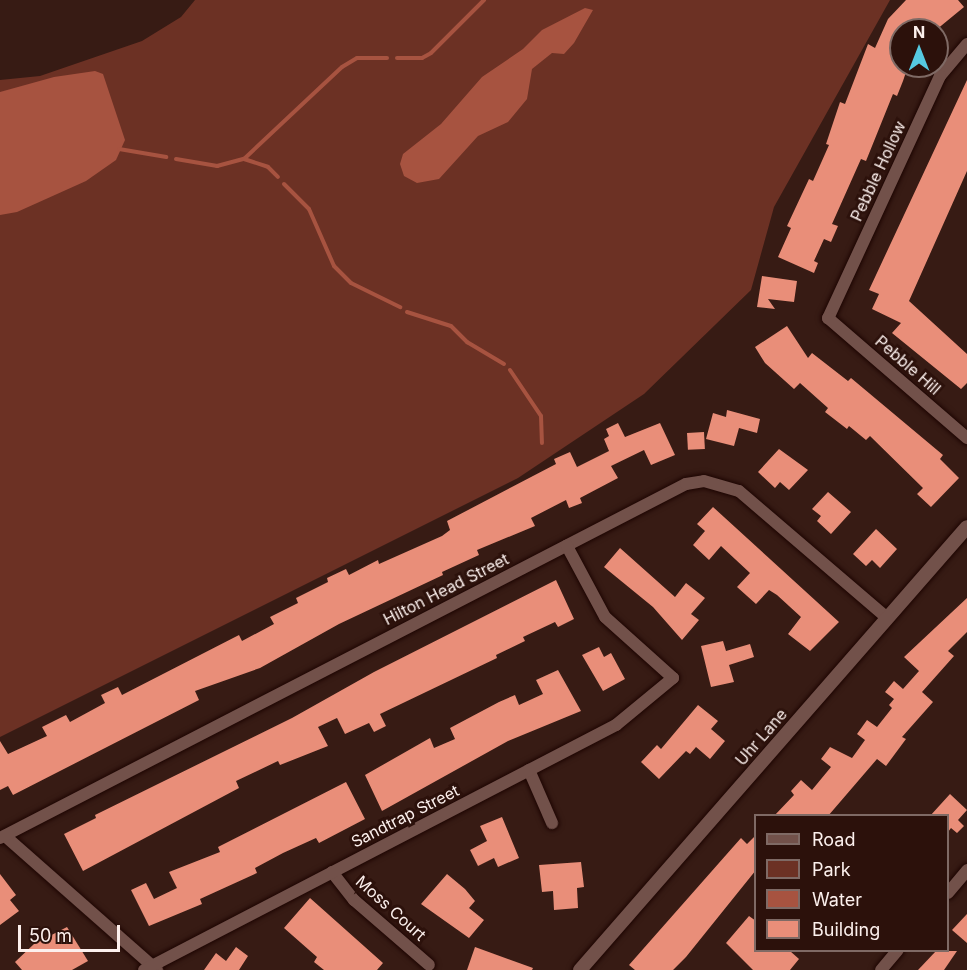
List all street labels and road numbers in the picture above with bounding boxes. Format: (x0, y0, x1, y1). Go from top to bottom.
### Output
street label: Pebble Hollow (846, 118, 910, 224)
street label: Pebble Hill (871, 331, 945, 399)
street label: Hilton Head Street (380, 549, 512, 629)
street label: Uhr Lane (731, 705, 791, 769)
street label: Sandtrap Street (348, 781, 462, 851)
street label: Moss Court (352, 872, 430, 944)

